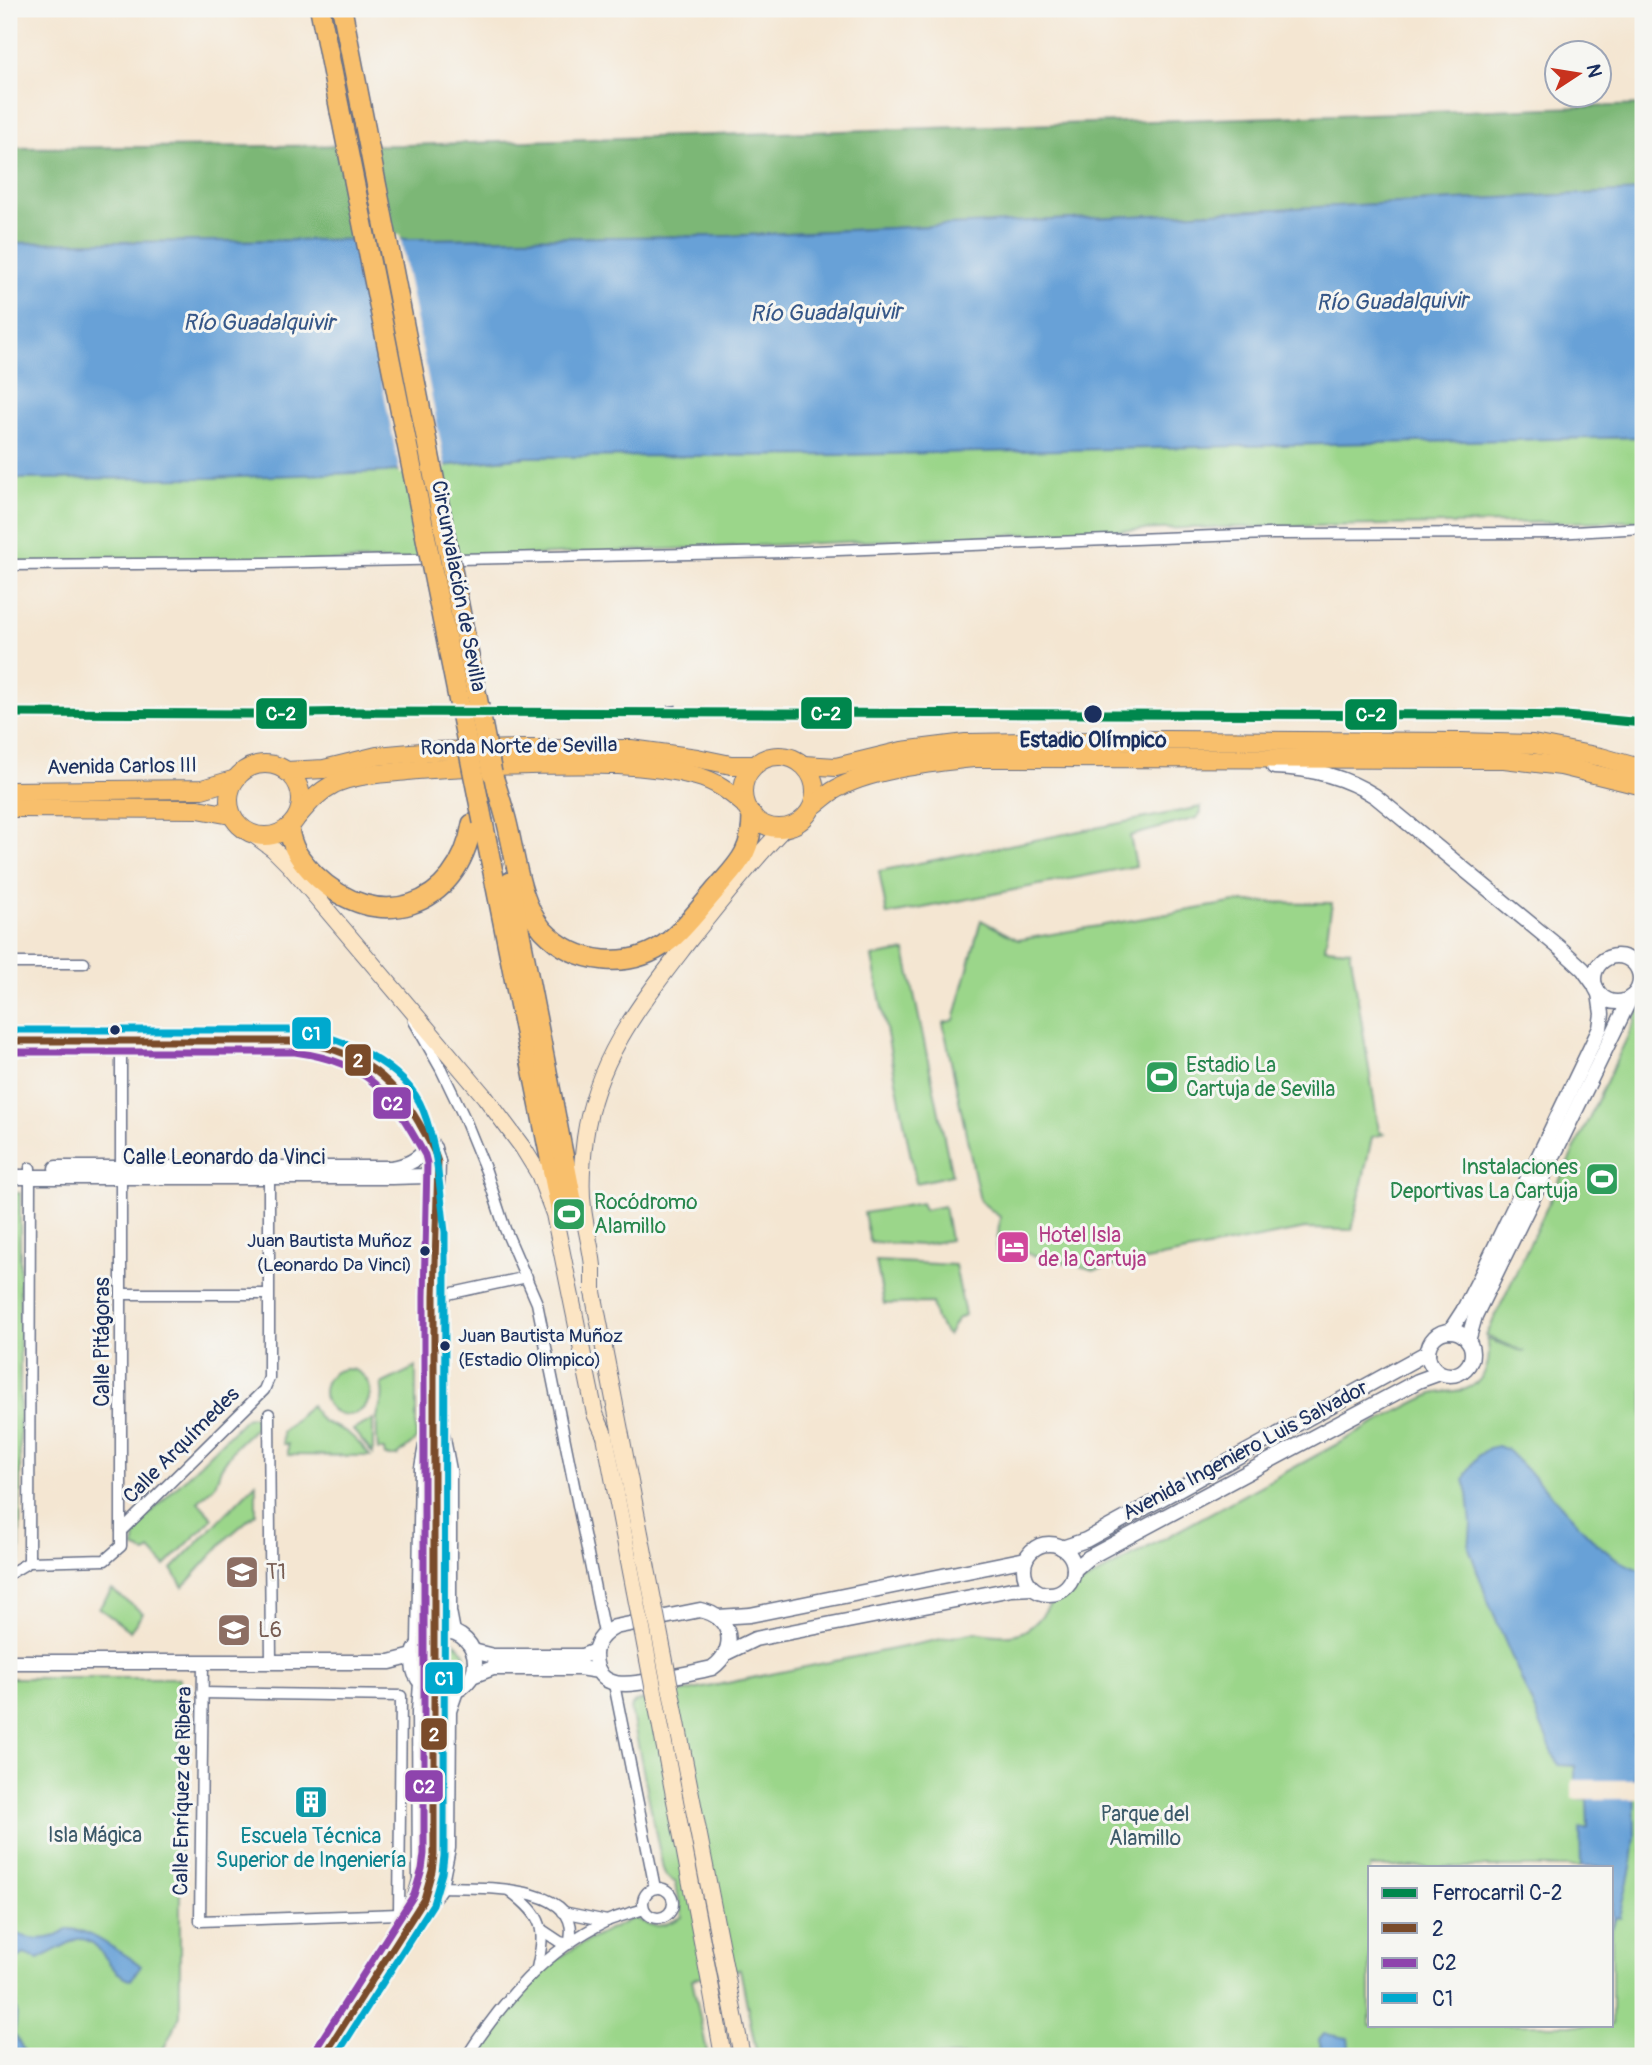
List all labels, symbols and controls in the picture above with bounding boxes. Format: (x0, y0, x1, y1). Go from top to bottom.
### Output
north arrow (1544, 38, 1614, 108)
text: N (1581, 62, 1607, 80)
water label: Río Guadalquivir (1316, 286, 1471, 317)
water label: Río Guadalquivir (750, 297, 905, 328)
water label: Río Guadalquivir (183, 308, 338, 337)
street label: Circunvalación de Sevilla (425, 478, 492, 694)
line badge: C-2 (800, 696, 853, 730)
line badge: C-2 (255, 697, 308, 730)
line badge: C-2 (1344, 698, 1398, 731)
text: C-2 (266, 702, 297, 726)
text: C-2 (811, 702, 842, 726)
marker: Estadio Olímpico (1082, 703, 1104, 725)
text: C-2 (1356, 703, 1387, 727)
place label: Estadio Olímpico (1020, 727, 1167, 754)
street label: Ronda Norte de Sevilla (420, 731, 618, 762)
street label: Avenida Carlos III (47, 752, 197, 781)
line badge: C1 (291, 1016, 332, 1050)
text: C1 (301, 1022, 321, 1046)
unlabelled marker (108, 1023, 122, 1037)
line badge: 2 (344, 1043, 372, 1077)
text: 2 (353, 1049, 364, 1073)
place label: Estadio La Cartuja de Sevilla (1186, 1052, 1335, 1103)
sports icon: Estadio La Cartuja de Sevilla (1143, 1058, 1181, 1096)
line badge: C2 (372, 1086, 412, 1120)
text: C2 (381, 1092, 404, 1116)
street label: Calle Leonardo da Vinci (123, 1144, 325, 1171)
place label: Instalaciones Deportivas La Cartuja (1390, 1154, 1579, 1205)
sports icon: Instalaciones Deportivas La Cartuja (1583, 1160, 1621, 1198)
place label: Rocódromo Alamillo (594, 1189, 698, 1240)
sports icon: Rocódromo Alamillo (550, 1195, 588, 1233)
place label: Hotel Isla de la Cartuja (1038, 1222, 1147, 1273)
hotel icon: Hotel Isla de la Cartuja (994, 1228, 1032, 1266)
place label: Juan Bautista Muñoz (Leonardo Da Vinci) (247, 1229, 412, 1277)
marker: Juan Bautista Muñoz (Leonardo Da Vinci) (418, 1244, 432, 1258)
street label: Calle Pitágoras (89, 1277, 116, 1407)
place label: Juan Bautista Muñoz (Estadio Olimpico) (458, 1324, 623, 1372)
marker: Juan Bautista Muñoz (Estadio Olimpico) (438, 1339, 452, 1353)
street label: Avenida Ingeniero Luis Salvador (1118, 1374, 1373, 1527)
street label: Calle Arquímedes (117, 1381, 246, 1509)
school or university icon: T1 (223, 1553, 261, 1591)
place label: T1 (266, 1559, 286, 1586)
school or university icon: L6 (215, 1611, 253, 1649)
place label: L6 (258, 1617, 282, 1644)
line badge: C1 (424, 1661, 464, 1695)
text: C1 (434, 1667, 454, 1691)
street label: Calle Enríquez de Ribera (167, 1686, 198, 1896)
line badge: 2 (420, 1717, 448, 1751)
text: 2 (429, 1723, 440, 1747)
line badge: C2 (404, 1769, 444, 1803)
text: C2 (413, 1775, 436, 1799)
building icon: Escuela Técnica Superior de Ingeniería (292, 1783, 330, 1821)
park label: Parque del Alamillo (1100, 1801, 1190, 1852)
park label: Isla Mágica (48, 1822, 142, 1849)
place label: Escuela Técnica Superior de Ingeniería (216, 1823, 406, 1874)
legend (1368, 1866, 1614, 2026)
text: Ferrocarril C-2 (1432, 1880, 1563, 1907)
text: 2 (1432, 1916, 1444, 1943)
text: C2 (1432, 1950, 1457, 1977)
text: C1 (1432, 1986, 1453, 2013)

